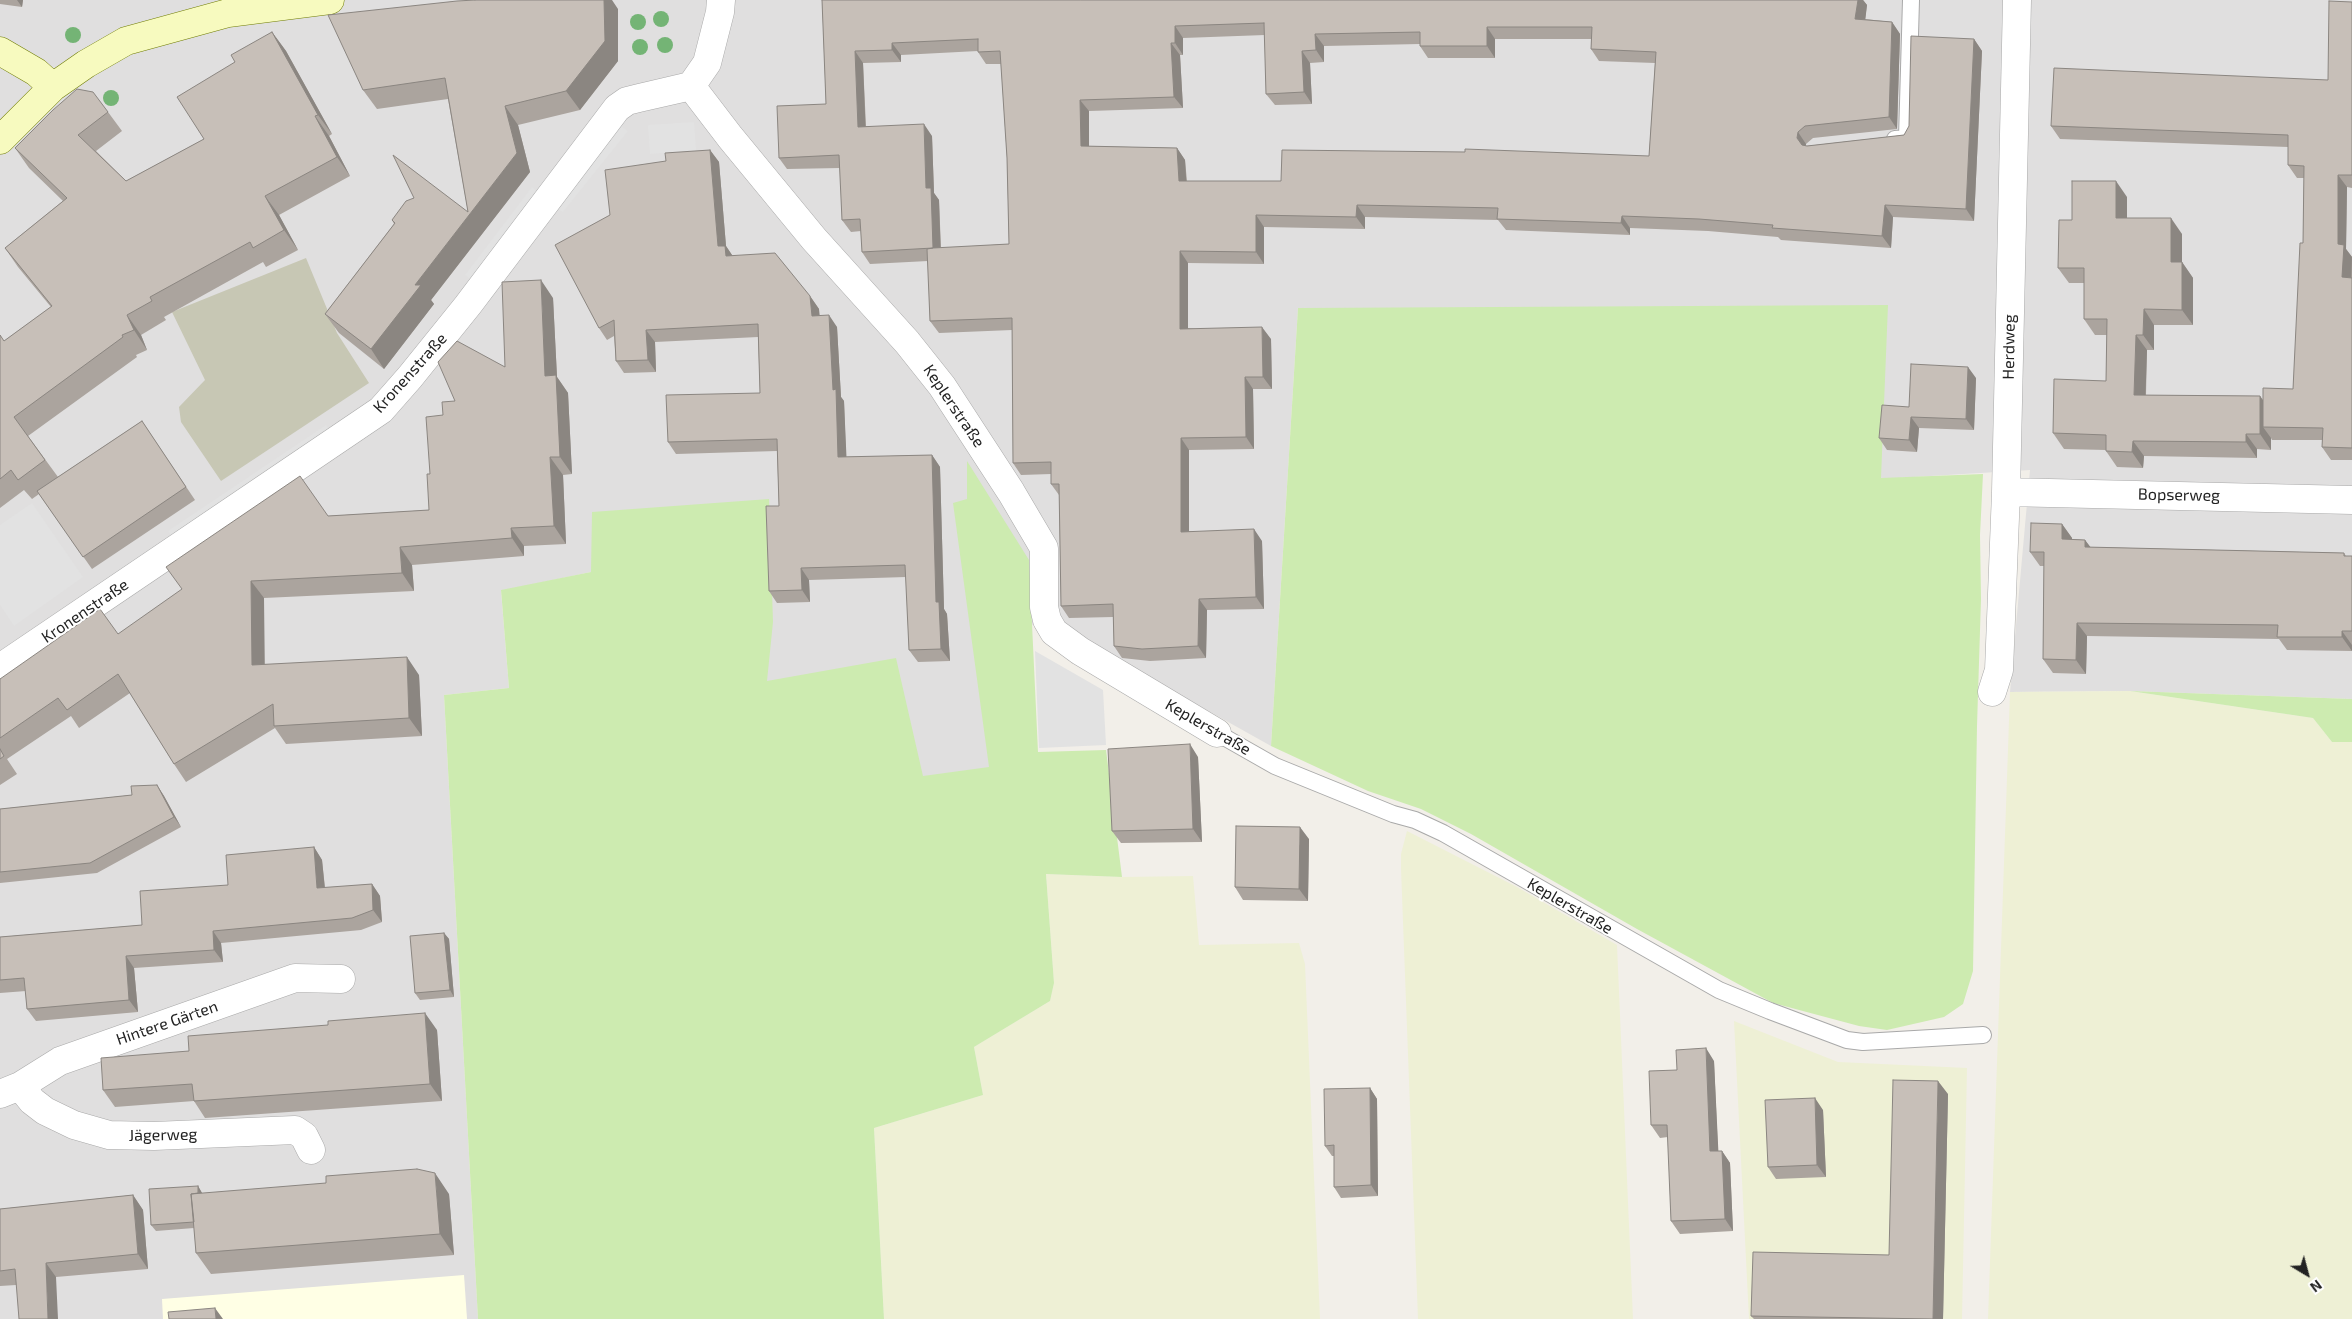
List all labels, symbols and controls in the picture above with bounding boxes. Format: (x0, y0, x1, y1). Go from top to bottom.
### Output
street label: Herdweg (1999, 314, 2019, 380)
street label: Kronenstraße (369, 329, 451, 417)
street label: Keplerstraße (919, 361, 989, 451)
street label: Bopserweg (2138, 485, 2220, 505)
street label: Kronenstraße (38, 575, 132, 647)
street label: Keplerstraße (1162, 695, 1254, 759)
street label: Keplerstraße (1524, 874, 1616, 938)
street label: Hintere Gärten (114, 997, 220, 1049)
street label: Jägerweg (128, 1125, 198, 1145)
north arrow (2282, 1249, 2332, 1299)
text: N (2307, 1277, 2325, 1296)

